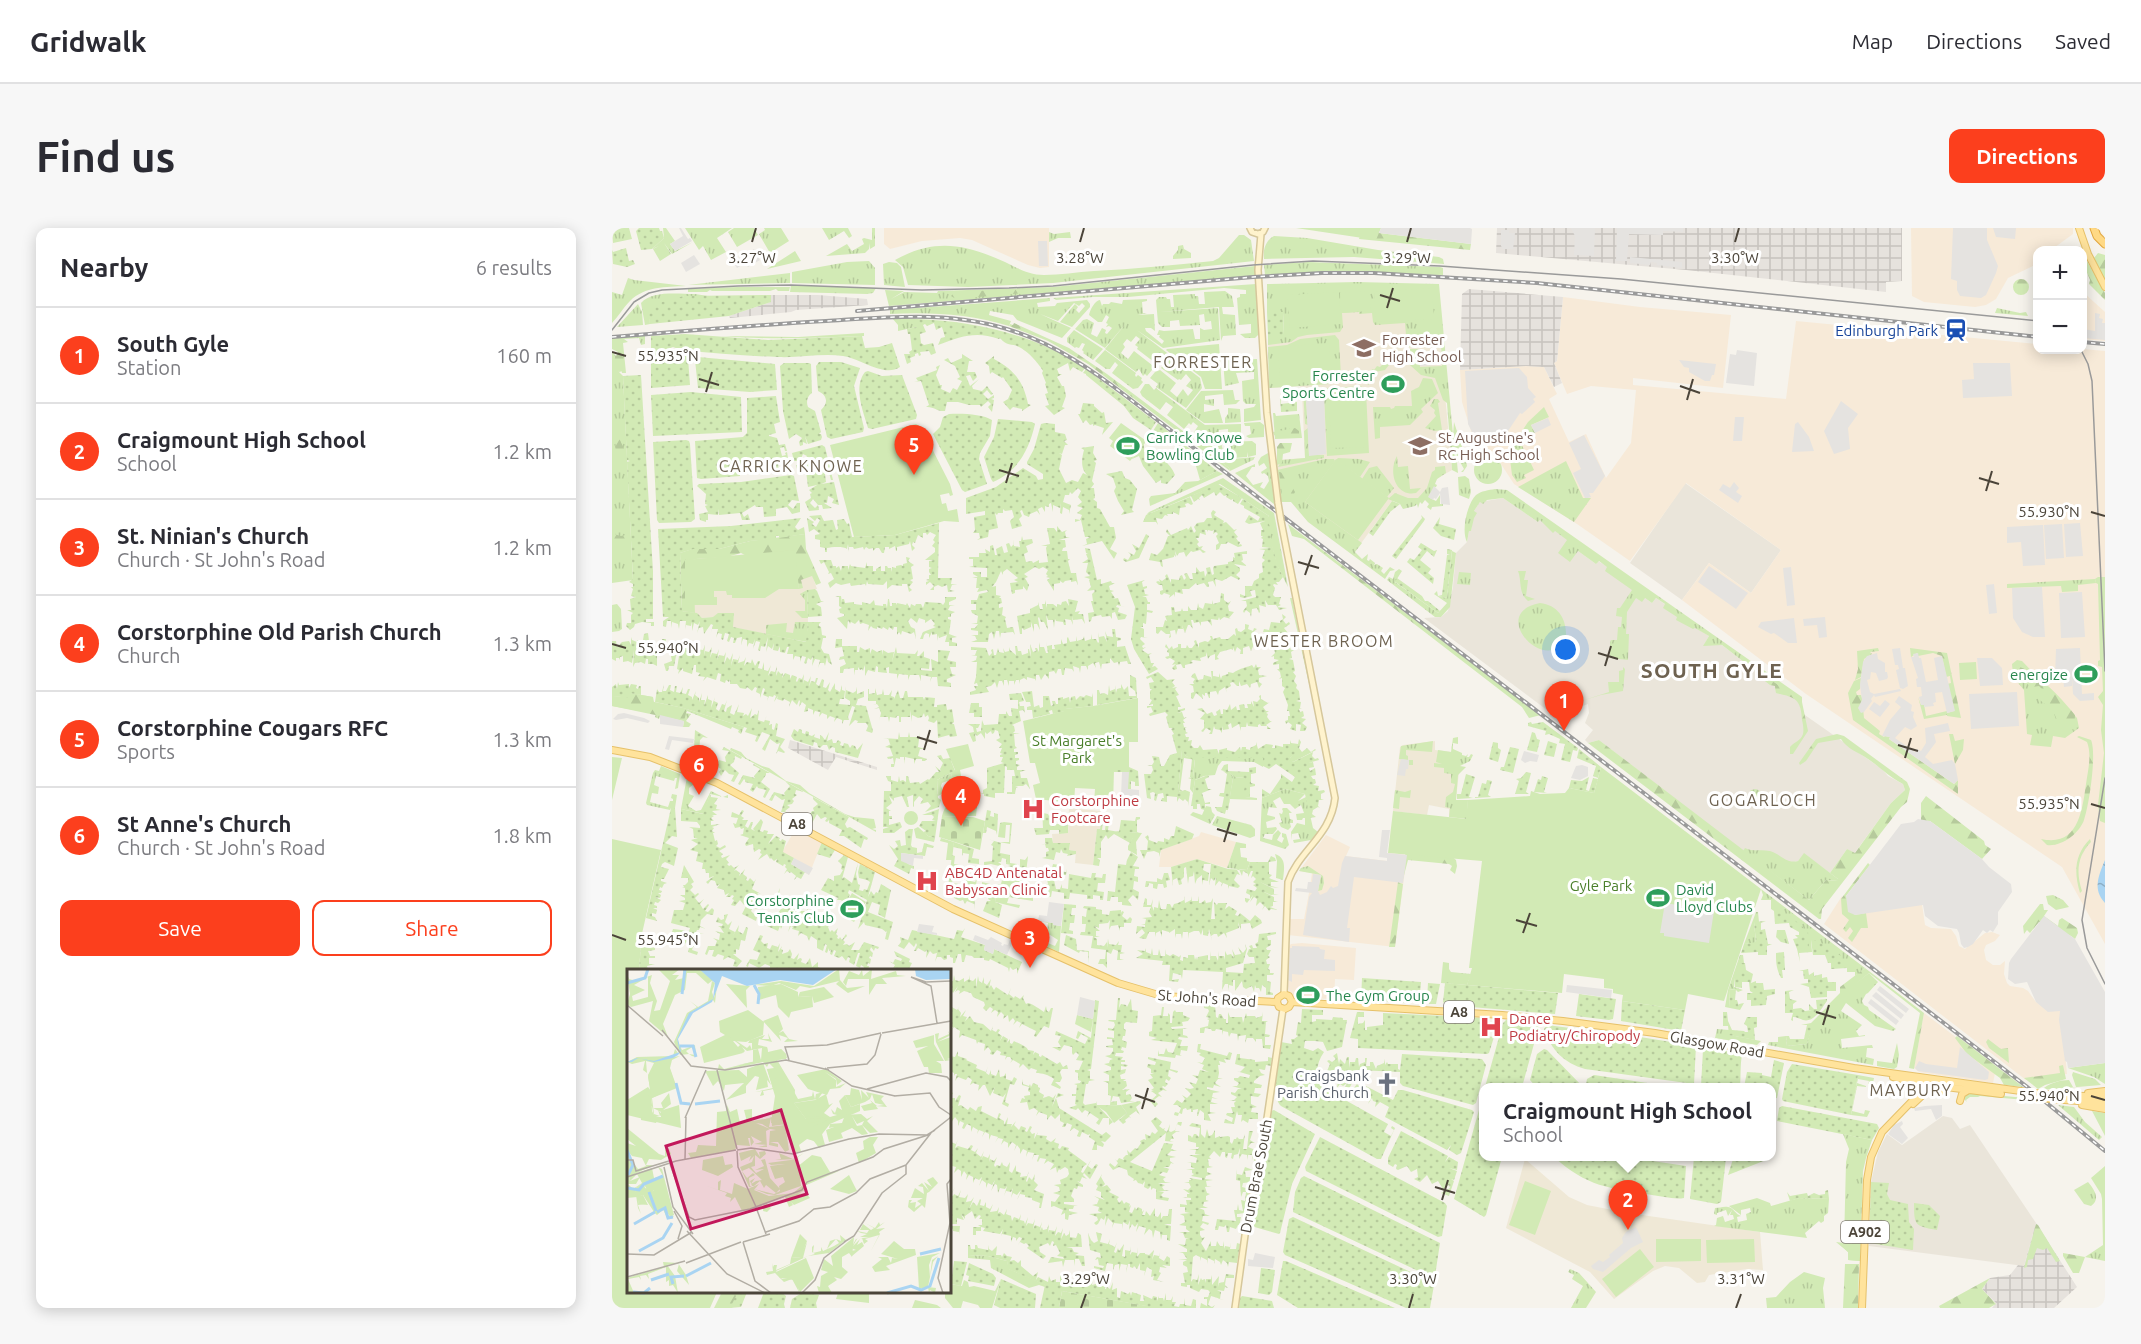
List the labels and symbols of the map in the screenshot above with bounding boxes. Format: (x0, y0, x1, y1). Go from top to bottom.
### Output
text: 3.27°W (728, 249, 776, 266)
text: 3.28°W (1056, 249, 1104, 266)
text: 3.29°W (1383, 249, 1431, 266)
text: 3.30°W (1711, 249, 1759, 266)
station icon: Edinburgh Park (1943, 317, 1969, 343)
place label: Edinburgh Park (1835, 322, 1938, 339)
place label: Forrester High School (1382, 331, 1462, 365)
school or university icon: Forrester High School (1351, 335, 1377, 361)
text: 55.935°N (637, 347, 699, 364)
district label: FORRESTER (1153, 353, 1253, 371)
place label: Forrester Sports Centre (1282, 367, 1375, 401)
sports icon: Forrester Sports Centre (1380, 371, 1406, 397)
pin: 5 (894, 426, 934, 475)
place label: Carrick Knowe Bowling Club (1146, 429, 1242, 463)
place label: St Augustine's RC High School (1438, 429, 1540, 463)
sports icon: Carrick Knowe Bowling Club (1115, 433, 1141, 459)
school or university icon: St Augustine's RC High School (1407, 433, 1433, 459)
district label: CARRICK KNOWE (719, 457, 863, 475)
text: 55.930°N (2018, 503, 2080, 520)
district label: WESTER BROOM (1254, 632, 1394, 650)
your location (1551, 635, 1580, 664)
text: 55.940°N (637, 639, 699, 656)
district label: SOUTH GYLE (1641, 658, 1783, 682)
sports icon: energize (2073, 661, 2099, 687)
place label: energize (2010, 666, 2068, 683)
pin: 1 (1544, 682, 1584, 731)
park label: St Margaret's Park (1032, 732, 1122, 766)
pin: 6 (680, 746, 718, 795)
pin: 4 (942, 776, 980, 826)
district label: GOGARLOCH (1709, 791, 1817, 809)
place label: Corstorphine Footcare (1051, 792, 1139, 826)
text: 55.935°N (2018, 795, 2080, 812)
hospital icon: Corstorphine Footcare (1020, 796, 1046, 822)
road number: A8 (782, 813, 812, 835)
place label: ABC4D Antenatal Babyscan Clinic (945, 864, 1062, 898)
hospital icon: ABC4D Antenatal Babyscan Clinic (914, 868, 940, 894)
park label: Gyle Park (1570, 877, 1633, 894)
place label: David Lloyd Clubs (1676, 881, 1753, 915)
sports icon: David Lloyd Clubs (1645, 885, 1671, 911)
place label: Corstorphine Tennis Club (746, 892, 834, 926)
sports icon: Corstorphine Tennis Club (839, 896, 865, 922)
pin: 3 (1010, 918, 1050, 968)
text: 55.945°N (637, 931, 699, 948)
inset map (627, 969, 951, 1293)
sports icon: The Gym Group (1295, 982, 1321, 1008)
street label: St John's Road (1157, 986, 1257, 1010)
place label: The Gym Group (1326, 987, 1430, 1004)
road number: A8 (1444, 1001, 1474, 1023)
place label: Dance Podiatry/Chiropody (1509, 1010, 1640, 1044)
hospital icon: Dance Podiatry/Chiropody (1478, 1014, 1504, 1040)
street label: Glasgow Road (1669, 1027, 1765, 1061)
place label: Craigsbank Parish Church (1277, 1067, 1369, 1101)
church icon: Craigsbank Parish Church (1374, 1071, 1400, 1097)
district label: MAYBURY (1869, 1081, 1953, 1099)
text: 55.940°N (2018, 1087, 2080, 1104)
street label: Drum Brae South (1237, 1118, 1275, 1234)
pin: 2 (1608, 1180, 1648, 1230)
road number: A902 (1841, 1221, 1889, 1243)
text: 3.29°W (1062, 1270, 1110, 1287)
text: 3.30°W (1389, 1270, 1437, 1287)
text: 3.31°W (1717, 1270, 1765, 1287)

